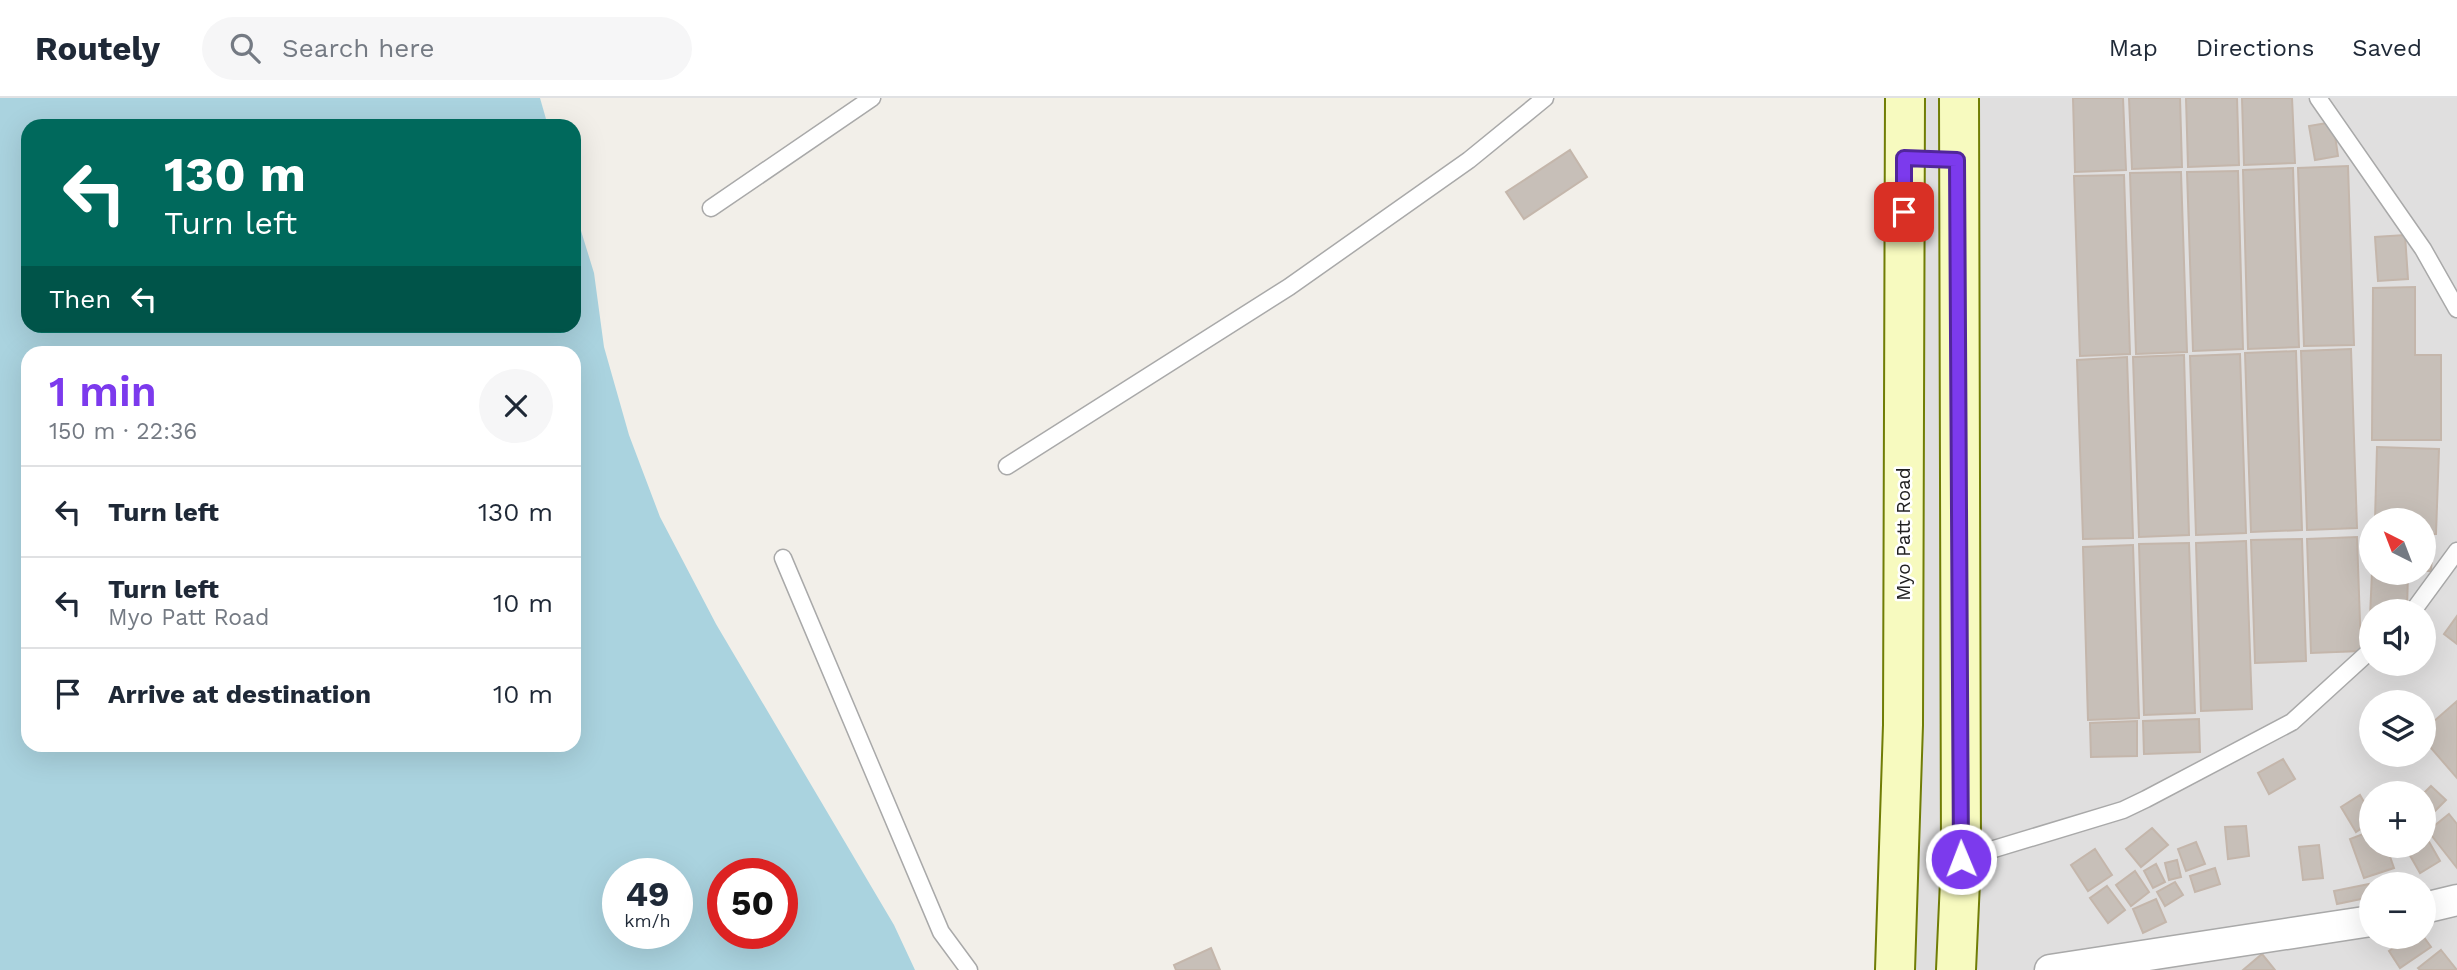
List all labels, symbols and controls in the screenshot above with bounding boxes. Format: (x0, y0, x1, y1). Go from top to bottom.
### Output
search box (202, 17, 692, 80)
text: Routely (35, 29, 160, 68)
icon: search (226, 29, 264, 67)
text: Search here (282, 33, 434, 63)
text: Map (2109, 34, 2158, 62)
text: Directions (2196, 34, 2314, 62)
text: Saved (2352, 34, 2422, 62)
text: 130 m (164, 145, 306, 203)
icon: left (49, 147, 140, 238)
pin (1874, 182, 1934, 242)
icon: arrive (1885, 193, 1923, 231)
text: Turn left (164, 204, 297, 242)
icon: left (125, 280, 163, 318)
text: Then (49, 284, 111, 314)
text: 1 min (49, 367, 157, 416)
button: close (479, 369, 553, 443)
text: 150 m · 22:36 (49, 418, 197, 445)
street label: Myo Patt Road (1892, 467, 1915, 601)
icon: left (49, 493, 87, 531)
text: Turn left (108, 497, 219, 527)
text: 130 m (478, 497, 553, 527)
north arrow (2359, 508, 2436, 584)
map controls (2359, 508, 2436, 949)
text: Turn left (108, 574, 219, 604)
icon: left (49, 584, 87, 622)
text: 10 m (493, 588, 553, 618)
button: sound (2359, 599, 2436, 676)
text: Myo Patt Road (108, 604, 270, 631)
icon: arrive (49, 675, 87, 713)
text: Arrive at destination (108, 679, 371, 709)
text: 10 m (493, 679, 553, 709)
button: layers (2359, 690, 2436, 767)
button: + (2359, 781, 2436, 858)
position arrow (1924, 822, 1998, 896)
speed limit sign: 50 (707, 858, 798, 949)
button: − (2359, 872, 2436, 949)
text: 49 (625, 873, 670, 915)
text: km/h (624, 910, 671, 931)

